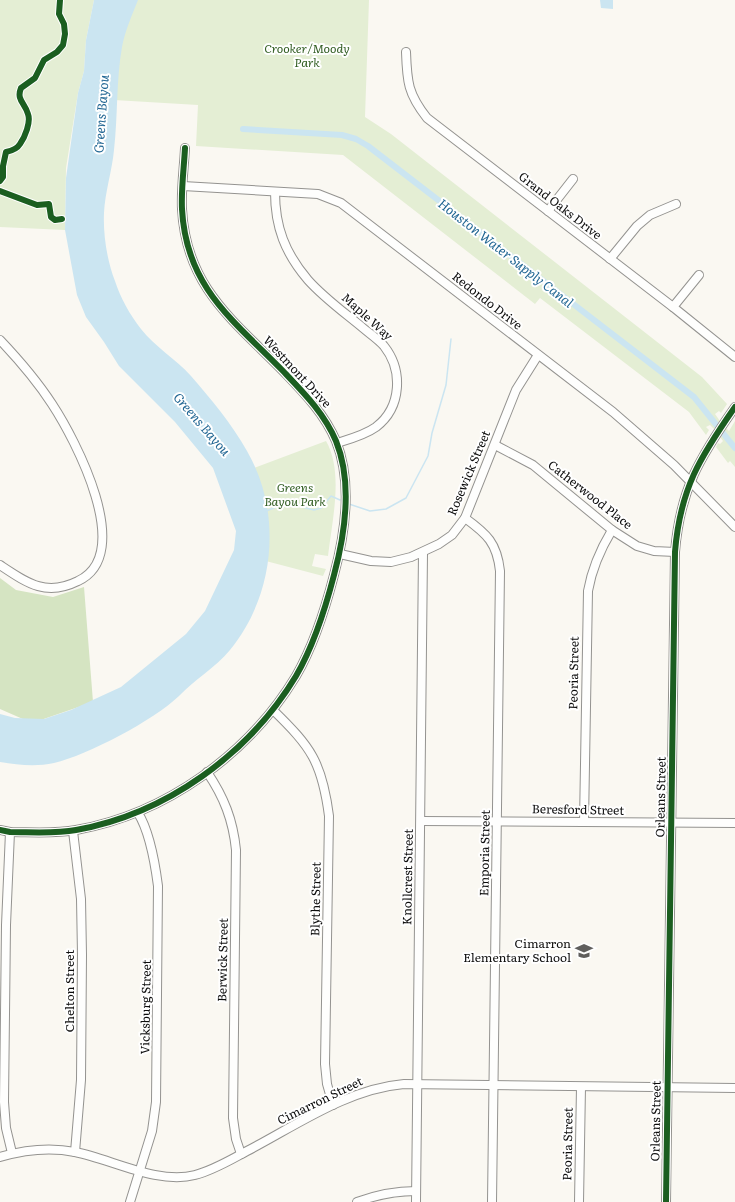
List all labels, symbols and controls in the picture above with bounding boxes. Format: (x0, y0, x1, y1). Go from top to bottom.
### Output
park label: Crooker/Moody Park (264, 39, 350, 71)
water label: Greens Bayou (88, 74, 113, 154)
street label: Grand Oaks Drive (515, 167, 606, 243)
water label: Houston Water Supply Canal (435, 194, 578, 312)
street label: Redondo Drive (449, 267, 527, 333)
street label: Maple Way (338, 288, 397, 344)
street label: Westmont Drive (260, 331, 336, 411)
water label: Greens Bayou (169, 388, 236, 460)
street label: Rosewick Street (442, 427, 494, 518)
street label: Catherwood Place (545, 456, 637, 533)
park label: Greens Bayou Park (264, 478, 326, 510)
street label: Peoria Street (563, 636, 583, 710)
street label: Orleans Street (650, 756, 670, 838)
street label: Beresford Street (532, 799, 624, 819)
street label: Emporia Street (474, 810, 494, 896)
street label: Knollcrest Street (397, 829, 417, 925)
street label: Blythe Street (305, 862, 325, 936)
street label: Berwick Street (212, 918, 232, 1002)
place label: Cimarron Elementary School (463, 934, 571, 966)
school or university icon: Cimarron Elementary School (574, 941, 594, 961)
street label: Chelton Street (60, 950, 78, 1032)
street label: Vicksburg Street (135, 959, 155, 1055)
street label: Cimarron Street (274, 1072, 366, 1129)
street label: Orleans Street (645, 1080, 665, 1162)
street label: Peoria Street (557, 1107, 577, 1181)

